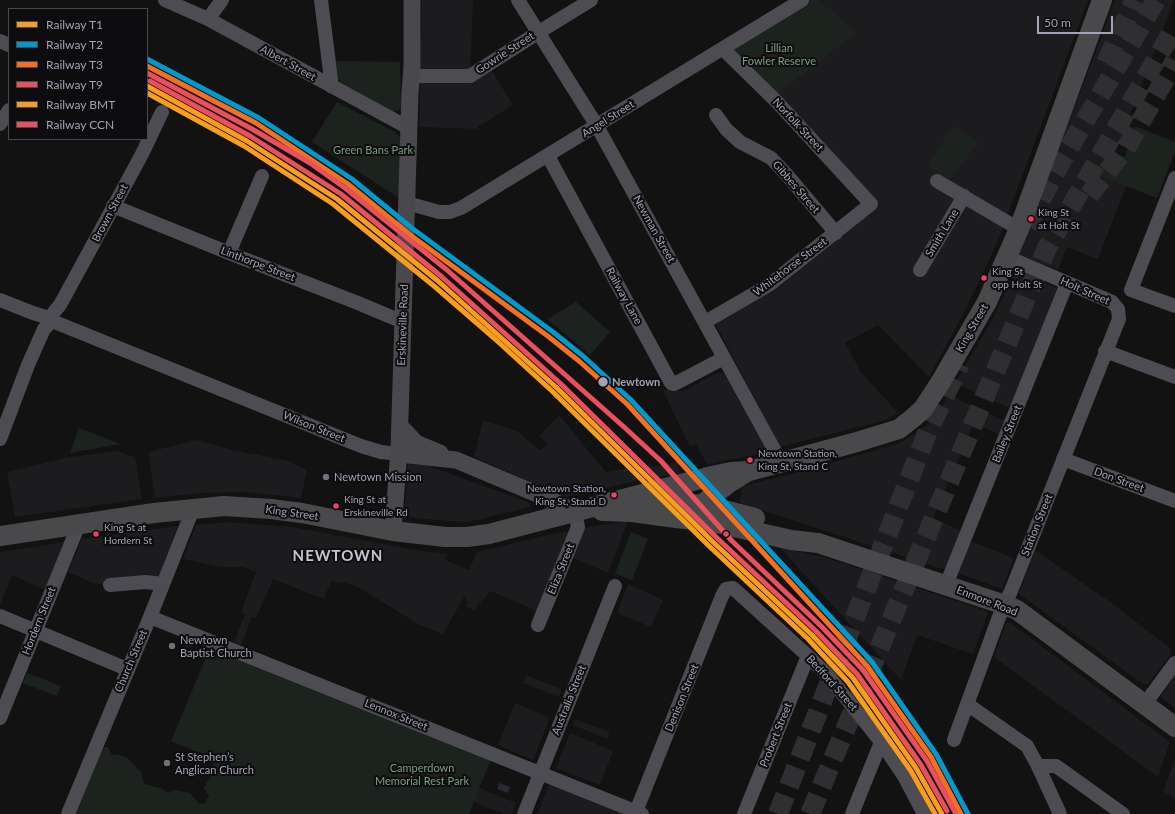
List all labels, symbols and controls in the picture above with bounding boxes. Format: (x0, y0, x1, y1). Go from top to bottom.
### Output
legend (8, 8, 148, 140)
scale bar (1039, 8, 1115, 34)
text: 50 m (1044, 15, 1071, 30)
text: Railway T1 (46, 17, 103, 32)
street label: Gowrie Street (473, 29, 537, 77)
text: Railway T2 (46, 37, 103, 52)
park label: Lillian Fowler Reserve (742, 41, 816, 67)
street label: Albert Street (258, 42, 318, 84)
text: Railway T3 (46, 57, 103, 72)
text: Railway T9 (46, 77, 103, 92)
street label: Norfolk Street (770, 96, 826, 154)
text: Railway BMT (46, 97, 115, 112)
street label: Angel Street (579, 98, 637, 140)
text: Railway CCN (46, 117, 114, 132)
park label: Green Bans Park (333, 143, 413, 157)
street label: Gibbes Street (770, 158, 822, 216)
street label: Brown Street (89, 182, 131, 244)
street label: Newman Street (630, 193, 678, 265)
street label: Smith Lane (923, 207, 961, 259)
place label: King St at Holt St (1038, 207, 1079, 230)
marker: King St at Holt St (1026, 214, 1036, 224)
street label: Whitehorse Street (751, 235, 829, 299)
street label: Linthorpe Street (219, 244, 297, 284)
street label: Railway Lane (603, 265, 645, 327)
place label: King St opp Holt St (992, 266, 1042, 290)
marker: King St opp Holt St (979, 273, 989, 283)
street label: Holt Street (1058, 274, 1112, 308)
street label: Erskineville Road (395, 284, 411, 366)
street label: King Street (953, 302, 991, 354)
marker: Newtown (596, 375, 610, 389)
place label: Newtown (612, 375, 660, 389)
street label: Bailey Street (989, 403, 1025, 465)
street label: Wilson Street (281, 409, 347, 445)
place label: Newtown Station, King St, Stand C (758, 448, 837, 472)
marker: Newtown Station, King St, Stand C (745, 455, 755, 465)
street label: Don Street (1092, 465, 1146, 495)
place label: Newtown Mission (334, 470, 422, 484)
marker: Newtown Mission (321, 472, 331, 482)
place label: Newtown Station, King St, Stand D (527, 483, 606, 506)
marker: Newtown Station, King St, Stand D (609, 490, 619, 500)
street label: Station Street (1019, 492, 1055, 558)
place label: King St at Erskineville Rd (344, 494, 408, 518)
marker: King St at Erskineville Rd (331, 501, 341, 511)
street label: King Street (265, 503, 319, 523)
place label: King St at Hordern St (104, 522, 152, 546)
marker: King St at Hordern St (91, 529, 101, 539)
unlabelled marker (721, 529, 731, 539)
street label: Eliza Street (545, 542, 577, 596)
district label: NEWTOWN (293, 547, 383, 565)
street label: Enmore Road (955, 583, 1019, 619)
street label: Hordern Street (19, 585, 59, 657)
street label: Church Street (112, 628, 150, 694)
place label: Newtown Baptist Church (180, 633, 252, 659)
marker: Newtown Baptist Church (167, 641, 177, 651)
street label: Bedford Street (803, 652, 861, 714)
street label: Denison Street (662, 662, 702, 734)
street label: Australia Street (549, 663, 589, 737)
street label: Lennox Street (363, 696, 429, 734)
street label: Probert Street (757, 701, 795, 769)
place label: St Stephen’s Anglican Church (175, 750, 254, 776)
marker: St Stephen’s Anglican Church (162, 758, 172, 768)
park label: Camperdown Memorial Rest Park (375, 761, 469, 787)

